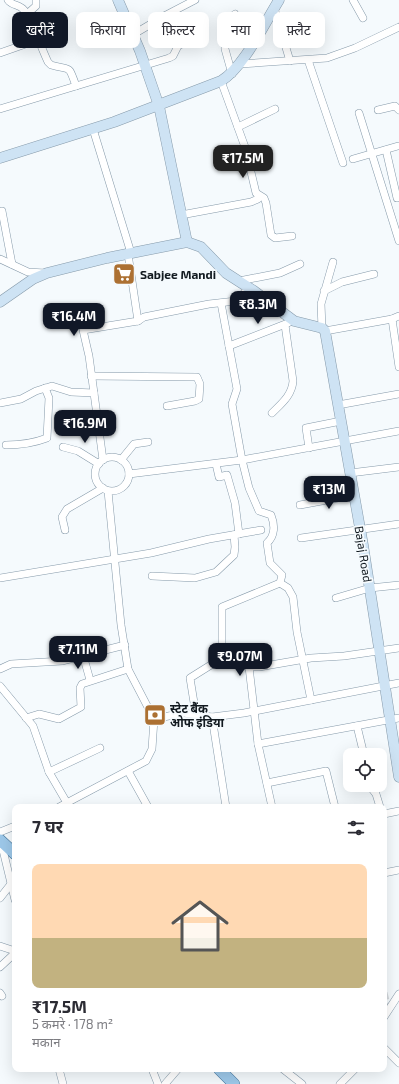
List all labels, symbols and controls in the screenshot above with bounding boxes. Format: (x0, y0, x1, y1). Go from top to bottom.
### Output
chip: खरीदें (12, 12, 68, 48)
chip: किराया (76, 12, 140, 48)
chip: फ़िल्टर (148, 12, 209, 48)
chip: नया (217, 12, 265, 48)
chip: फ़्लैट (273, 12, 325, 48)
pin: ₹17.5M (210, 145, 276, 179)
text: ₹17.5M (222, 150, 264, 166)
supermarket icon: Sabjee Mandi (111, 261, 137, 287)
place label: Sabjee Mandi (140, 267, 216, 282)
pin: ₹8.3M (230, 291, 286, 325)
text: ₹8.3M (239, 296, 277, 312)
pin: ₹16.4M (41, 303, 107, 337)
text: ₹16.4M (52, 308, 96, 324)
pin: ₹16.9M (52, 410, 118, 444)
text: ₹16.9M (63, 415, 107, 431)
pin: ₹13M (305, 476, 353, 510)
text: ₹13M (313, 481, 345, 497)
street label: Bajaj Road (352, 525, 375, 583)
pin: ₹7.11M (45, 636, 111, 670)
text: ₹7.11M (58, 641, 98, 657)
pin: ₹9.07M (207, 643, 273, 677)
text: ₹9.07M (217, 648, 263, 664)
place label: स्टेट बेैंक ओफ इंडिया (170, 701, 225, 730)
bank icon: स्टेट बेैंक ओफ इंडिया (142, 702, 168, 728)
map controls (343, 748, 387, 792)
button: locate (343, 748, 387, 792)
text: 7 घर (32, 816, 63, 836)
icon: filters (345, 817, 367, 839)
icon: home (164, 890, 236, 962)
text: ₹17.5M (32, 996, 87, 1016)
text: 5 कमरे · 178 m² (32, 1016, 113, 1032)
text: मकान (32, 1034, 60, 1050)

